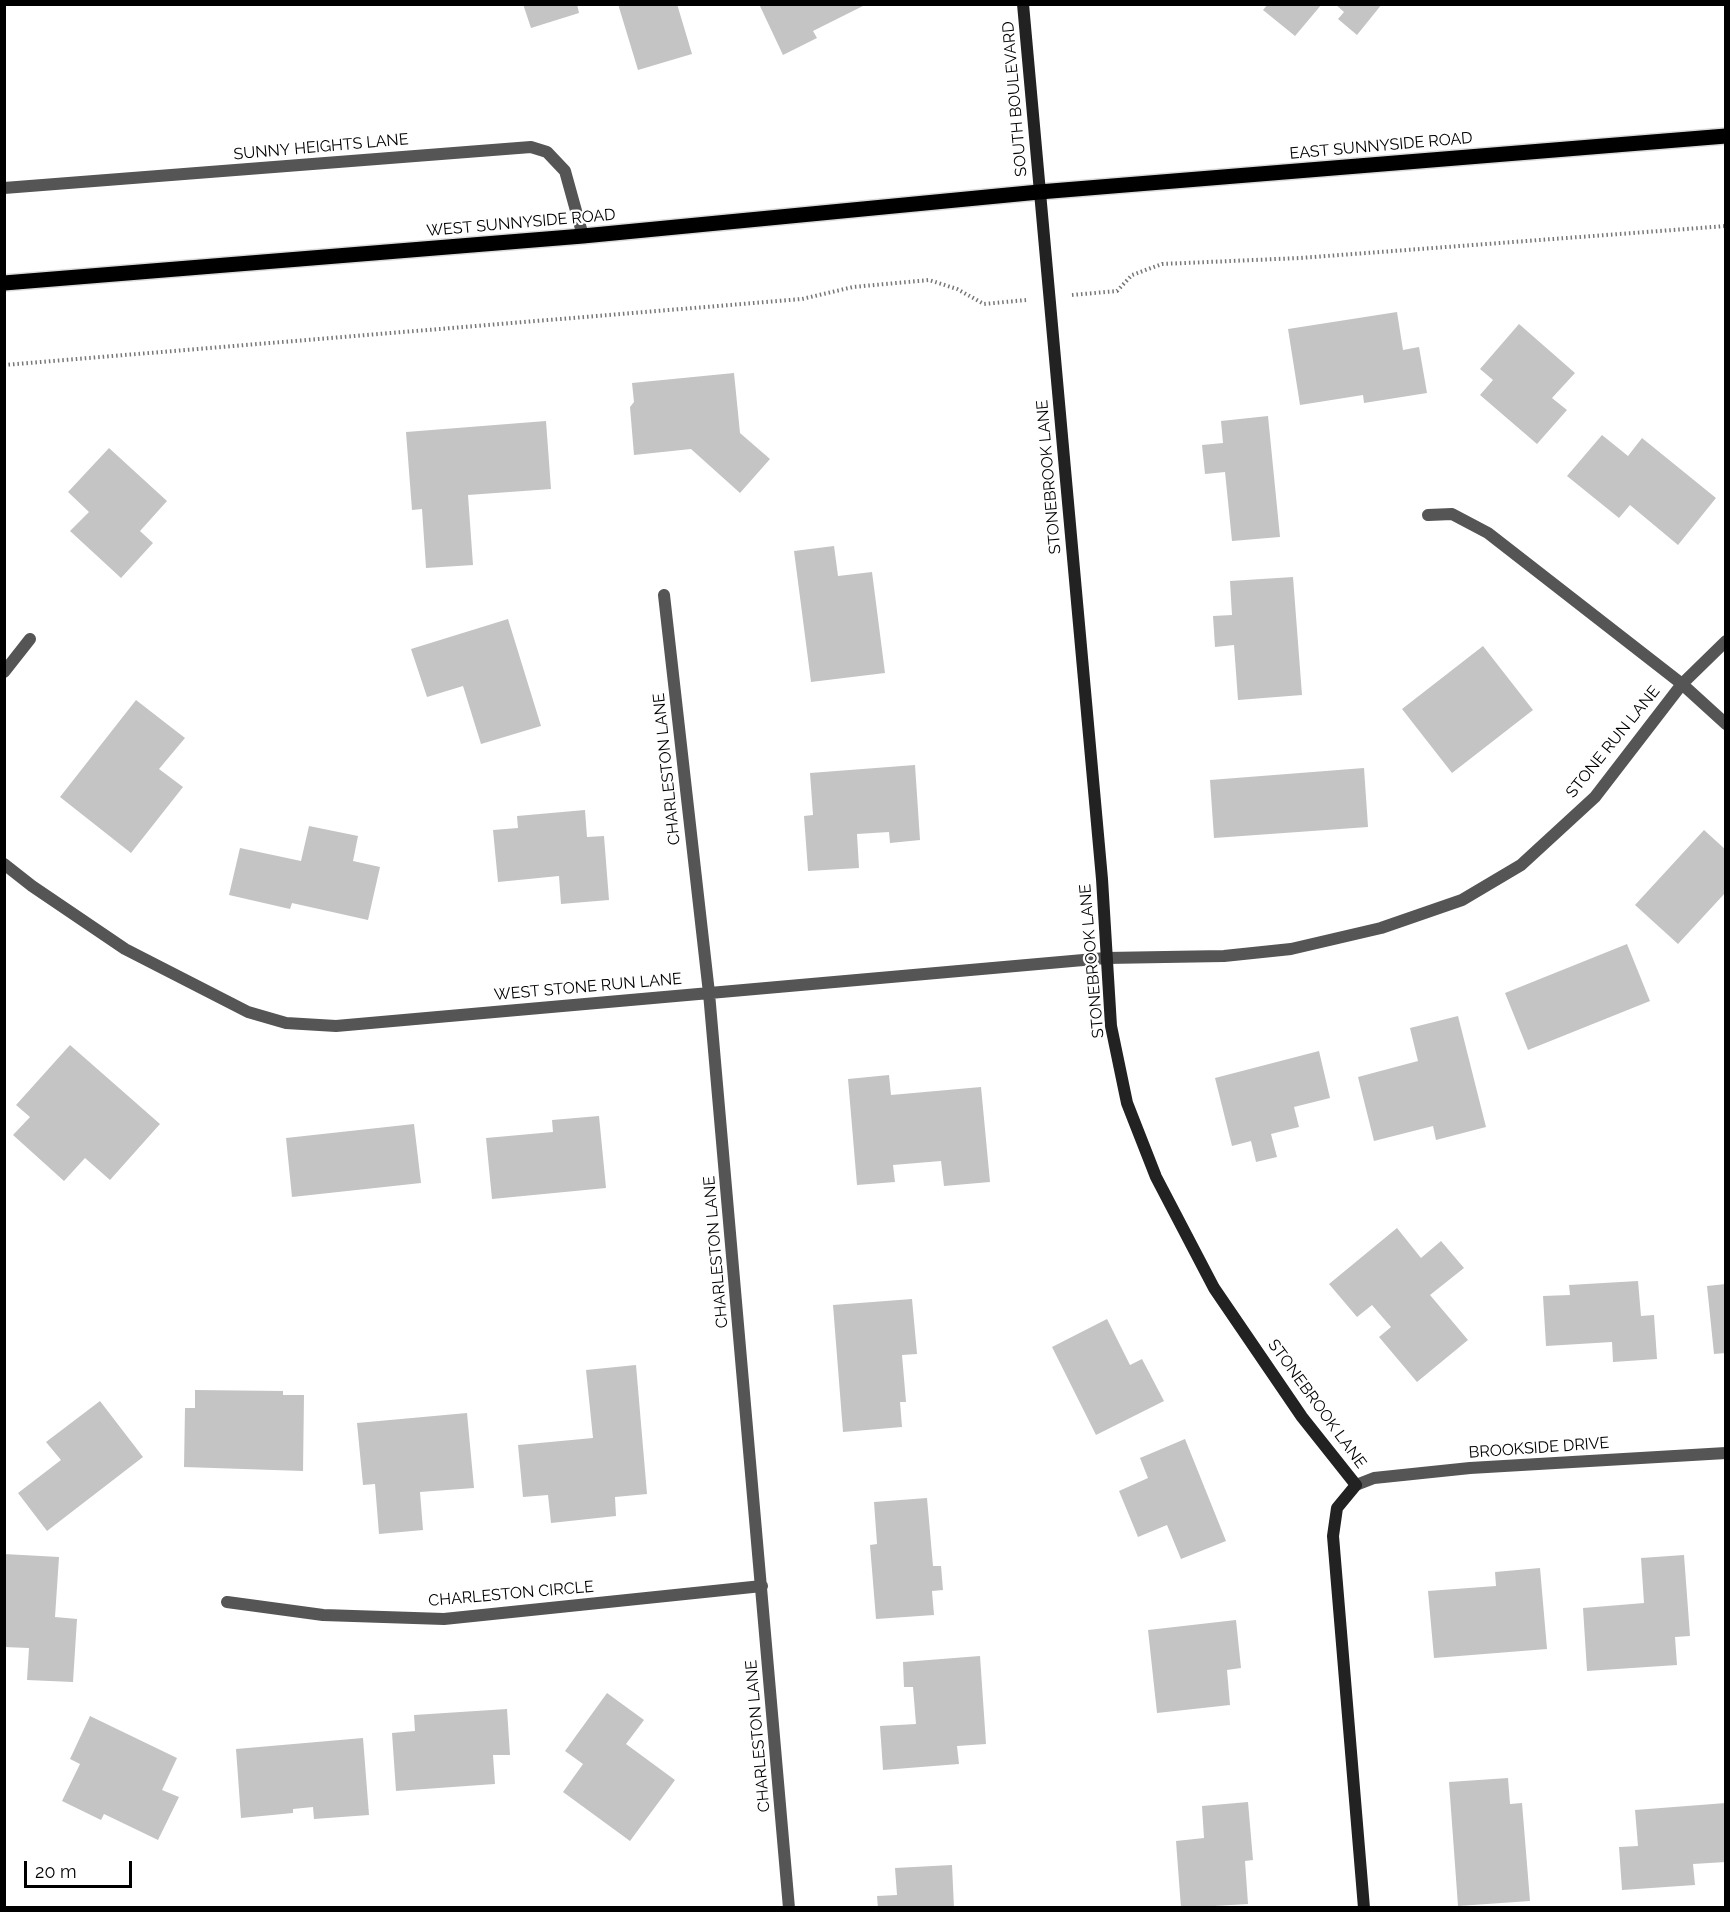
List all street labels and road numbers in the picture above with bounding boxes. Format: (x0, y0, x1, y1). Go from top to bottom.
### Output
street label: SOUTH BOULEVARD (999, 21, 1031, 177)
street label: EAST SUNNYSIDE ROAD (1289, 128, 1473, 164)
street label: SUNNY HEIGHTS LANE (233, 130, 409, 164)
street label: WEST SUNNYSIDE ROAD (426, 205, 616, 241)
street label: STONEBROOK LANE (1033, 399, 1065, 555)
street label: STONE RUN LANE (1562, 682, 1664, 802)
street label: CHARLESTON LANE (649, 692, 685, 846)
street label: STONEBROOK LANE (1076, 883, 1108, 1039)
street label: WEST STONE RUN LANE (493, 969, 683, 1005)
street label: CHARLESTON LANE (700, 1175, 732, 1329)
street label: STONEBROOK LANE (1264, 1336, 1370, 1472)
street label: BROOKSIDE DRIVE (1468, 1434, 1610, 1462)
street label: CHARLESTON CIRCLE (427, 1577, 595, 1611)
street label: CHARLESTON LANE (742, 1659, 774, 1813)

